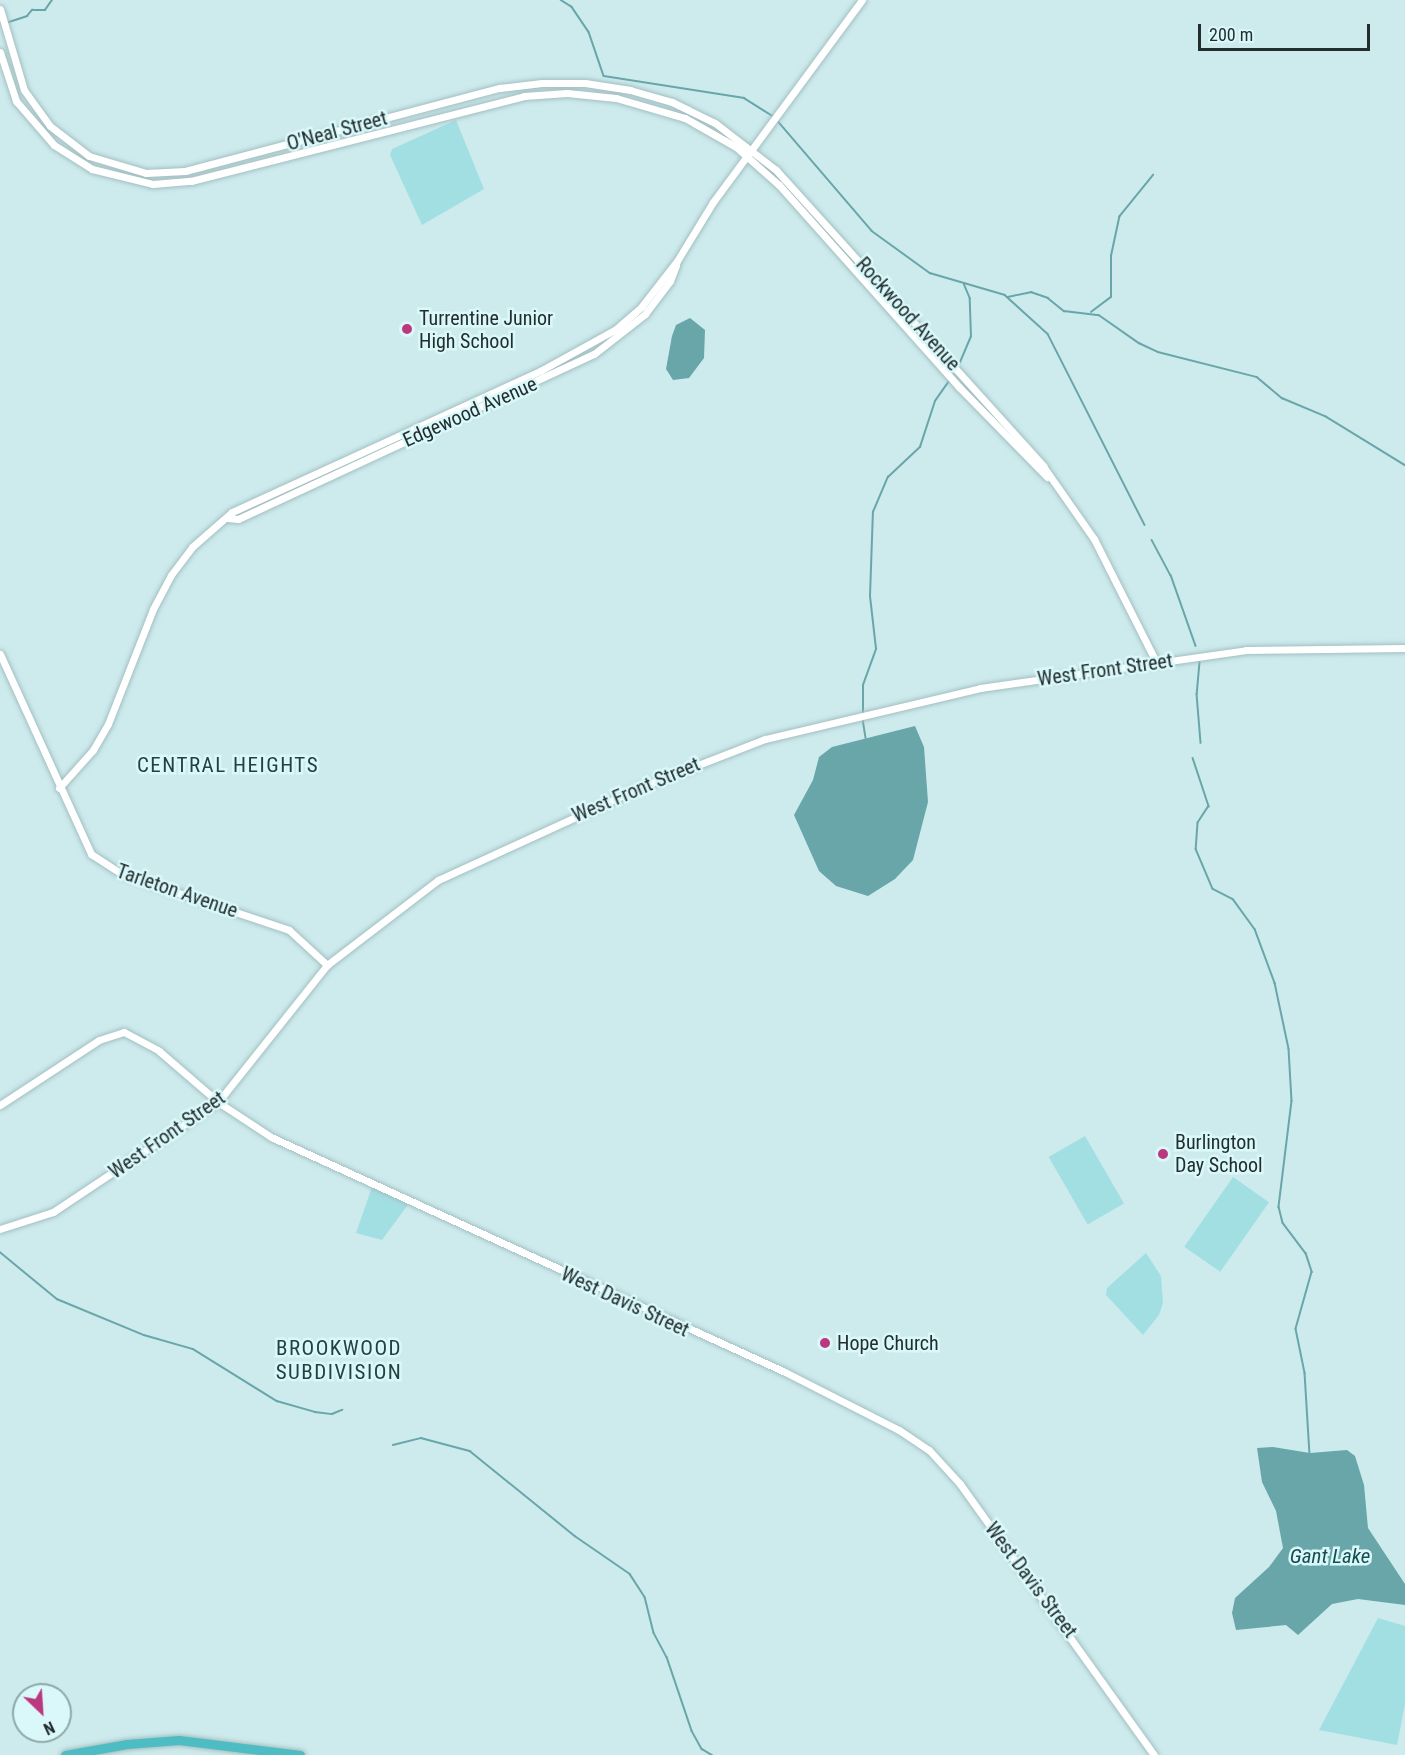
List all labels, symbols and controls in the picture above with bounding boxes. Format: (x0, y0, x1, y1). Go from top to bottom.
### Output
scale bar (1201, 12, 1374, 50)
text: 200 m (1209, 24, 1253, 45)
street label: O'Neal Street (284, 106, 390, 156)
street label: Rockwood Avenue (851, 252, 965, 376)
place label: Turrentine Junior High School (419, 306, 553, 353)
marker: Turrentine Junior High School (400, 322, 414, 336)
street label: Edgewood Avenue (399, 372, 541, 452)
street label: West Front Street (1036, 649, 1174, 691)
district label: CENTRAL HEIGHTS (137, 752, 319, 778)
street label: West Front Street (569, 752, 703, 828)
street label: Tarleton Avenue (113, 859, 241, 923)
street label: West Front Street (104, 1086, 230, 1184)
place label: Burlington Day School (1175, 1130, 1263, 1177)
marker: Burlington Day School (1156, 1147, 1170, 1161)
street label: West Davis Street (557, 1262, 693, 1342)
place label: Hope Church (837, 1331, 939, 1355)
district label: BROOKWOOD SUBDIVISION (276, 1335, 402, 1385)
marker: Hope Church (818, 1336, 832, 1350)
street label: West Davis Street (980, 1517, 1082, 1643)
water label: Gant Lake (1290, 1543, 1370, 1569)
north arrow (12, 1683, 72, 1743)
text: N (41, 1717, 57, 1739)

